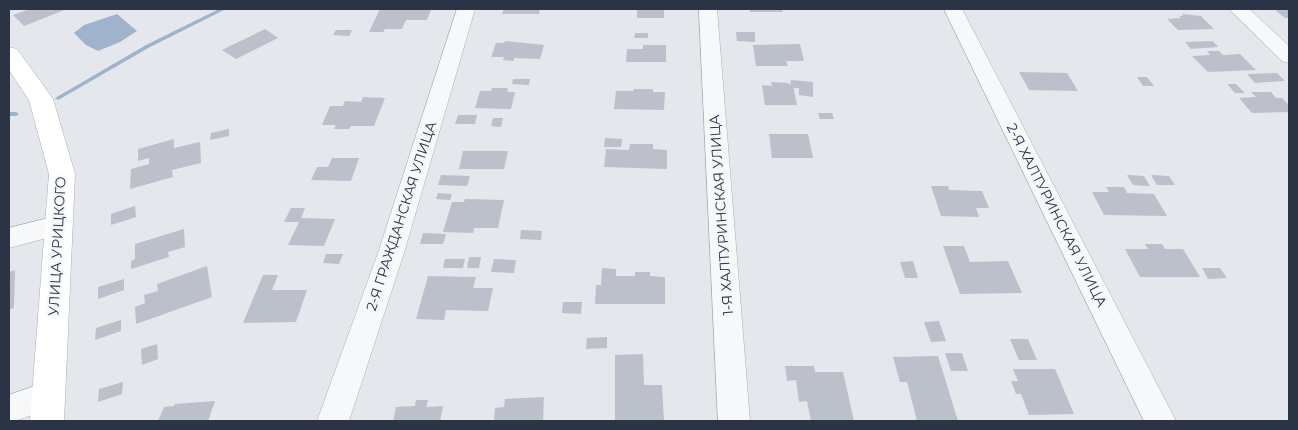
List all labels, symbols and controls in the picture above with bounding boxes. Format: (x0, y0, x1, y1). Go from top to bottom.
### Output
street label: 1-Я ХАЛТУРИНСКАЯ УЛИЦА (705, 113, 737, 316)
street label: 2-Я ГРАЖДАНСКАЯ УЛИЦА (362, 118, 440, 313)
street label: 2-Я ХАЛТУРИНСКАЯ УЛИЦА (1003, 120, 1112, 310)
street label: УЛИЦА УРИЦКОГО (44, 176, 70, 316)

